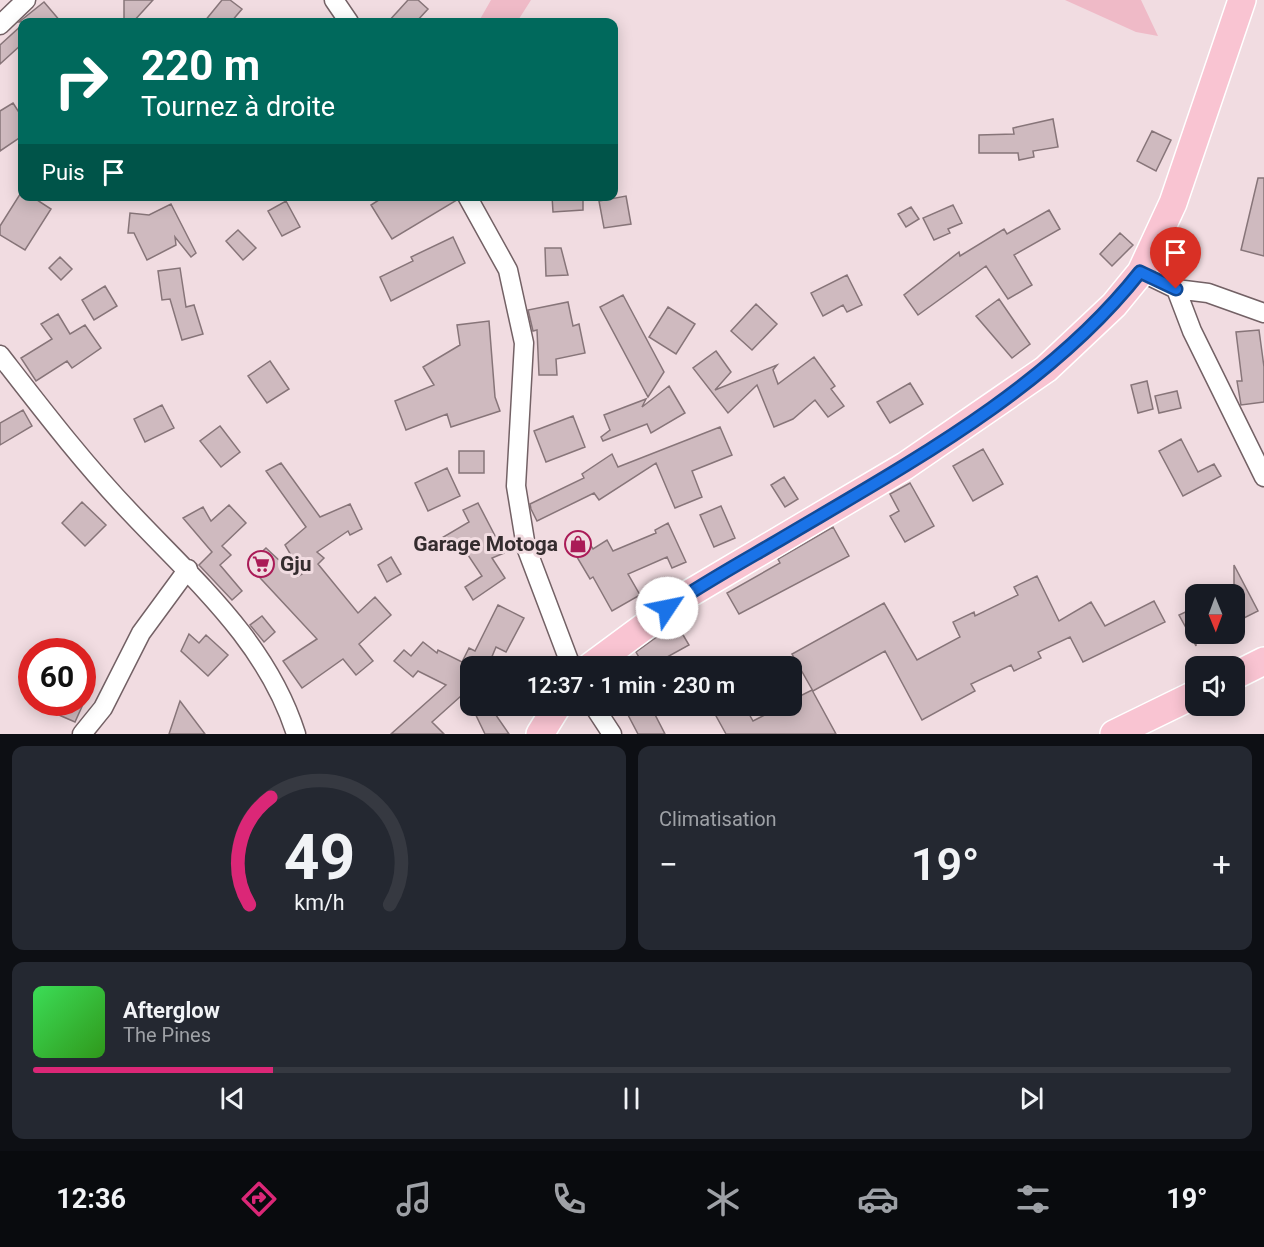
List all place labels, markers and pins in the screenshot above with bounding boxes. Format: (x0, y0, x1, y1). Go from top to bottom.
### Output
pin (1150, 227, 1201, 289)
shop icon: Garage Motoga (563, 529, 593, 559)
place label: Garage Motoga (413, 532, 558, 556)
supermarket icon: Gju (246, 549, 276, 579)
place label: Gju (280, 552, 312, 576)

